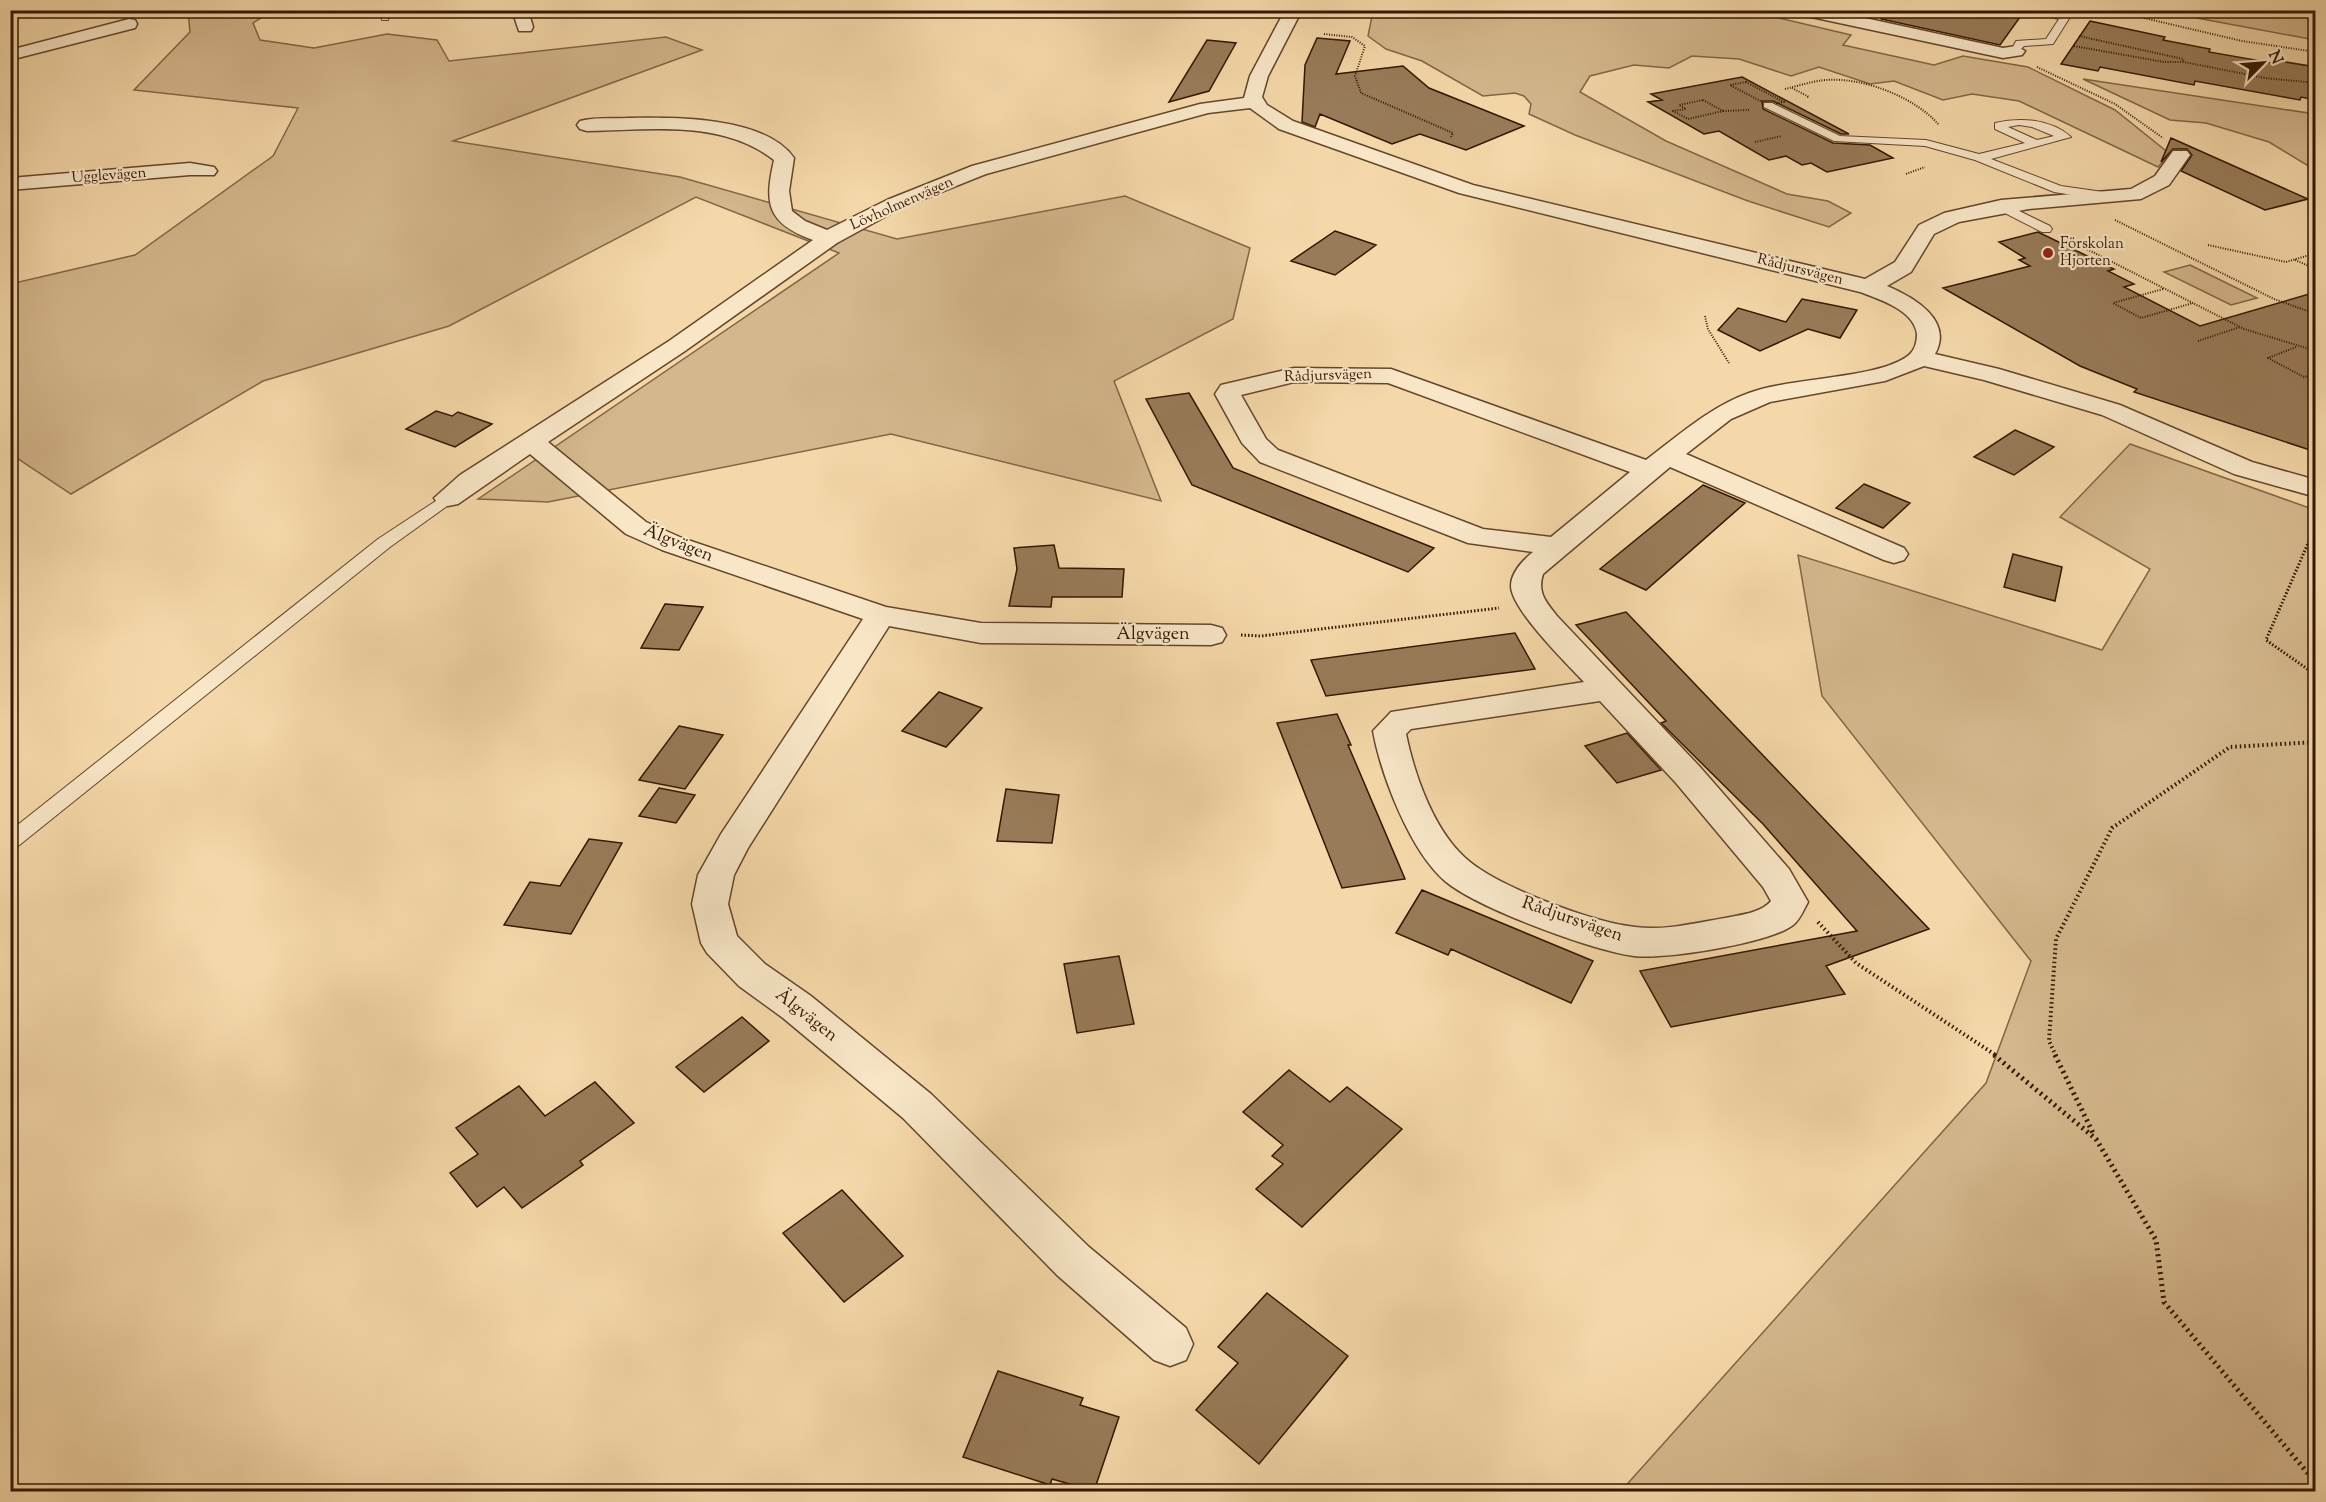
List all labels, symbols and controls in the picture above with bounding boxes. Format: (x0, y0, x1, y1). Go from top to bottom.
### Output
north arrow (2233, 33, 2293, 93)
text: N (2261, 47, 2288, 69)
street label: Ugglevägen (71, 163, 147, 189)
street label: Lövholmenvägen (847, 172, 957, 236)
place label: Förskolan Hjorten (2060, 234, 2124, 272)
marker: Förskolan Hjorten (2041, 246, 2055, 260)
street label: Rådjursvägen (1755, 249, 1845, 291)
street label: Rådjursvägen (1284, 364, 1372, 388)
street label: Älgvägen (639, 518, 717, 570)
street label: Älgvägen (1116, 622, 1190, 648)
street label: Rådjursvägen (1518, 891, 1626, 950)
street label: Älgvägen (769, 983, 843, 1049)

